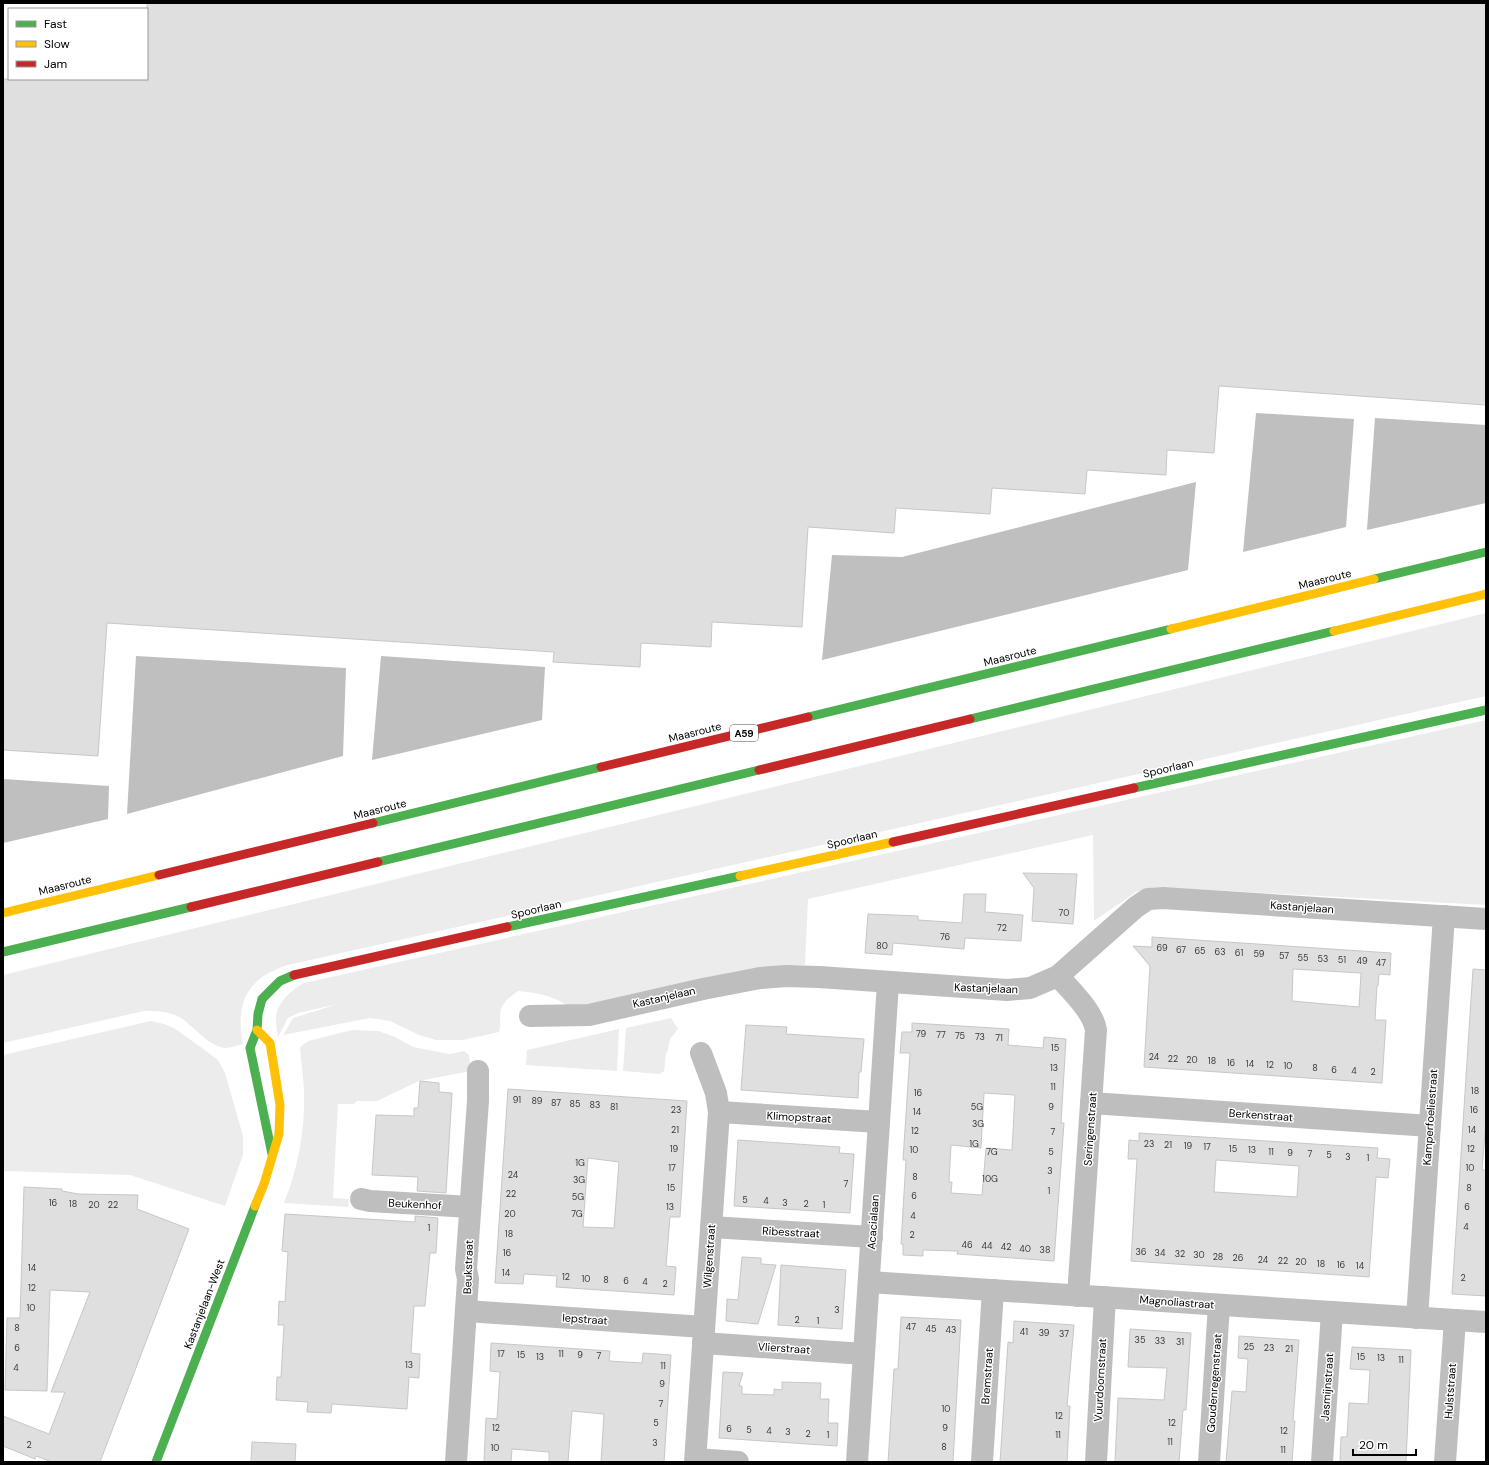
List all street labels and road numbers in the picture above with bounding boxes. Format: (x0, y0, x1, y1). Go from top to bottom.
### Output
street label: Maasroute (1297, 566, 1353, 592)
street label: Maasroute (982, 643, 1038, 669)
street label: Maasroute (667, 719, 723, 745)
road number: A59 (730, 725, 758, 741)
street label: Spoorlaan (1142, 755, 1194, 781)
street label: Maasroute (352, 796, 408, 822)
street label: Spoorlaan (826, 826, 878, 852)
street label: Maasroute (37, 872, 93, 898)
street label: Spoorlaan (510, 896, 562, 922)
street label: Kastanjelaan (1270, 898, 1334, 916)
street label: Kastanjelaan (954, 980, 1018, 996)
street label: Kastanjelaan (631, 983, 697, 1011)
street label: Kamperfoeliestraat (1420, 1068, 1440, 1166)
street label: Seringenstraat (1080, 1092, 1100, 1166)
street label: Berkenstraat (1228, 1106, 1294, 1124)
street label: Klimopstraat (766, 1108, 832, 1126)
street label: Acacialaan (864, 1194, 882, 1250)
street label: Beukenhof (388, 1196, 442, 1212)
street label: Wilgenstraat (700, 1224, 718, 1288)
street label: Ribesstraat (762, 1224, 820, 1240)
street label: Beukstraat (460, 1240, 476, 1294)
street label: Kastanjelaan-West (180, 1257, 228, 1351)
street label: Magnoliastraat (1139, 1292, 1215, 1312)
street label: Iepstraat (562, 1310, 608, 1328)
street label: Goudenregenstraat (1204, 1333, 1224, 1433)
street label: Vuurdoornstraat (1091, 1338, 1109, 1422)
street label: Vlierstraat (757, 1339, 811, 1357)
street label: Bremstraat (978, 1347, 996, 1405)
street label: Jasmijnstraat (1318, 1352, 1336, 1422)
street label: Hulststraat (1441, 1363, 1459, 1419)

